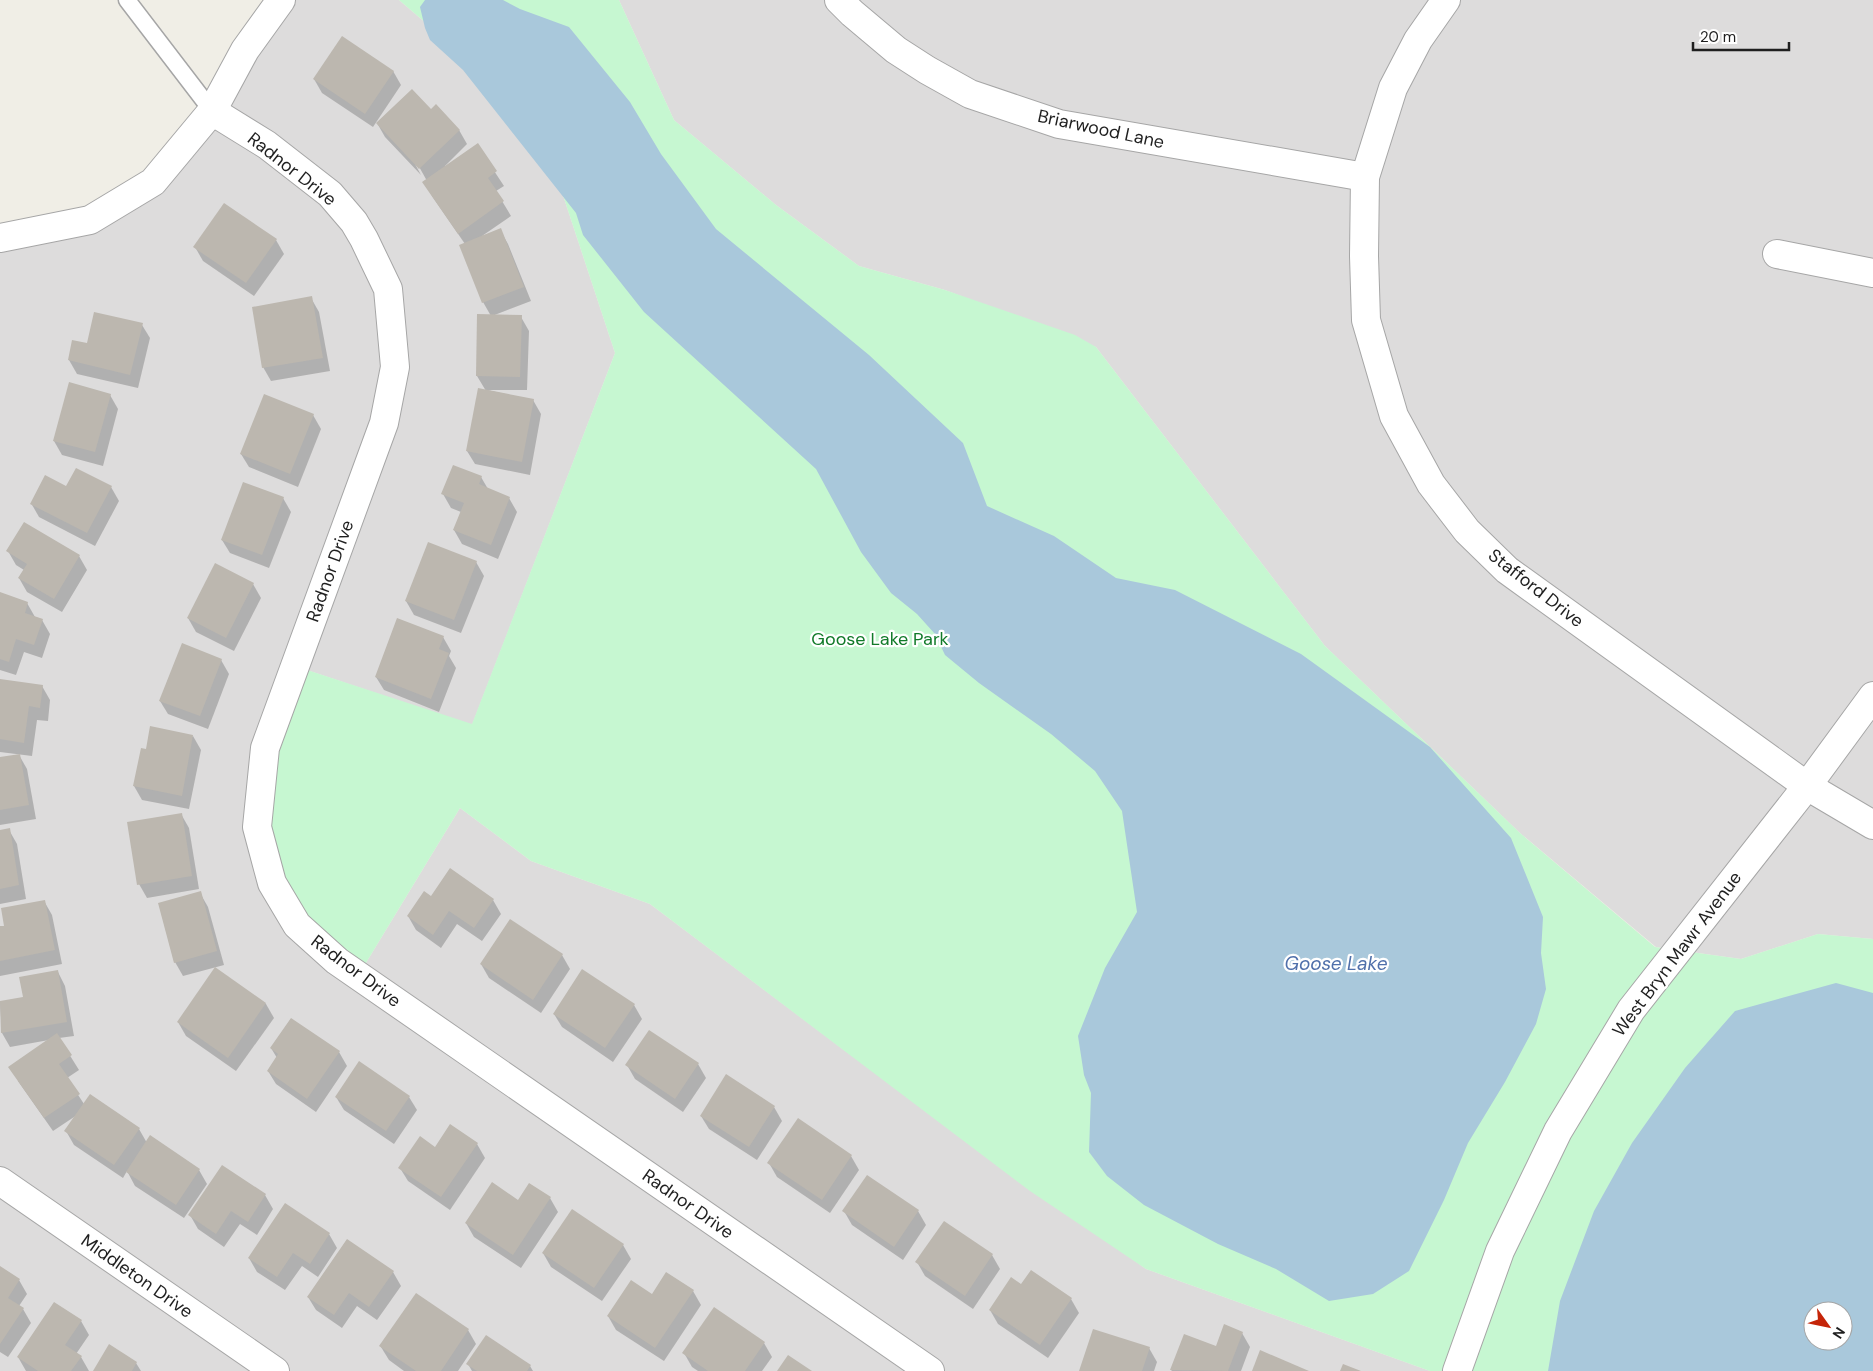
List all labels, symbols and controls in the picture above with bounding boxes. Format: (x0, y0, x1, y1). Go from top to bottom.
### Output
scale bar (1693, 20, 1789, 52)
text: 20 m (1700, 27, 1736, 47)
street label: Briarwood Lane (1035, 104, 1167, 154)
street label: Radnor Drive (243, 127, 341, 211)
street label: Radnor Drive (300, 517, 360, 625)
street label: Stafford Drive (1483, 543, 1589, 633)
park label: Goose Lake Park (811, 627, 949, 651)
street label: West Bryn Mawr Avenue (1607, 867, 1747, 1041)
street label: Radnor Drive (306, 929, 406, 1013)
water label: Goose Lake (1284, 951, 1388, 976)
street label: Radnor Drive (637, 1164, 739, 1244)
street label: Middleton Drive (76, 1229, 198, 1323)
north arrow (1803, 1301, 1853, 1351)
text: N (1829, 1324, 1849, 1342)

